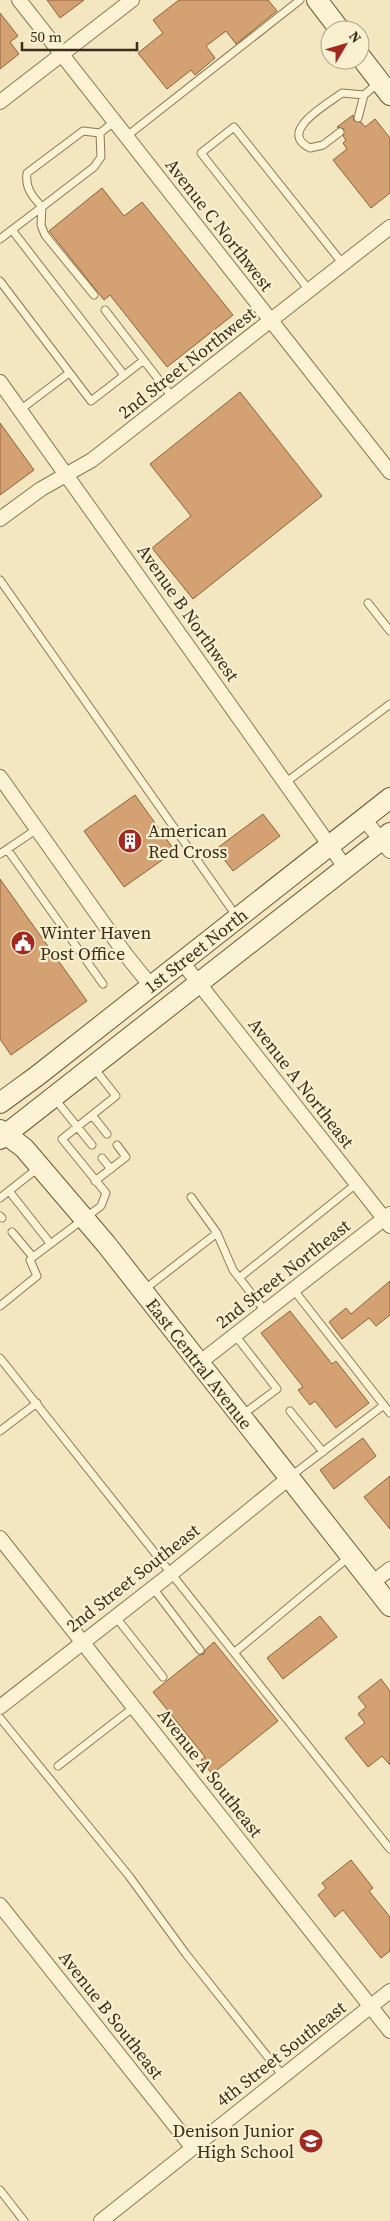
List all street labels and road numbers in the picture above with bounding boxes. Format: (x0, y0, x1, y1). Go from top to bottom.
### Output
street label: Avenue C Northwest (160, 153, 279, 296)
street label: 2nd Street Northwest (113, 301, 261, 424)
street label: Avenue B Northwest (132, 539, 245, 686)
street label: 1st Street North (139, 902, 253, 999)
street label: Avenue A Northeast (243, 1012, 360, 1153)
street label: 2nd Street Northeast (210, 1213, 355, 1334)
street label: East Central Avenue (140, 1293, 259, 1435)
street label: 2nd Street Southeast (61, 1518, 205, 1638)
street label: Avenue A Southeast (152, 1703, 269, 1842)
street label: Avenue B Southeast (53, 1945, 170, 2084)
street label: 4th Street Southeast (211, 1995, 351, 2112)

